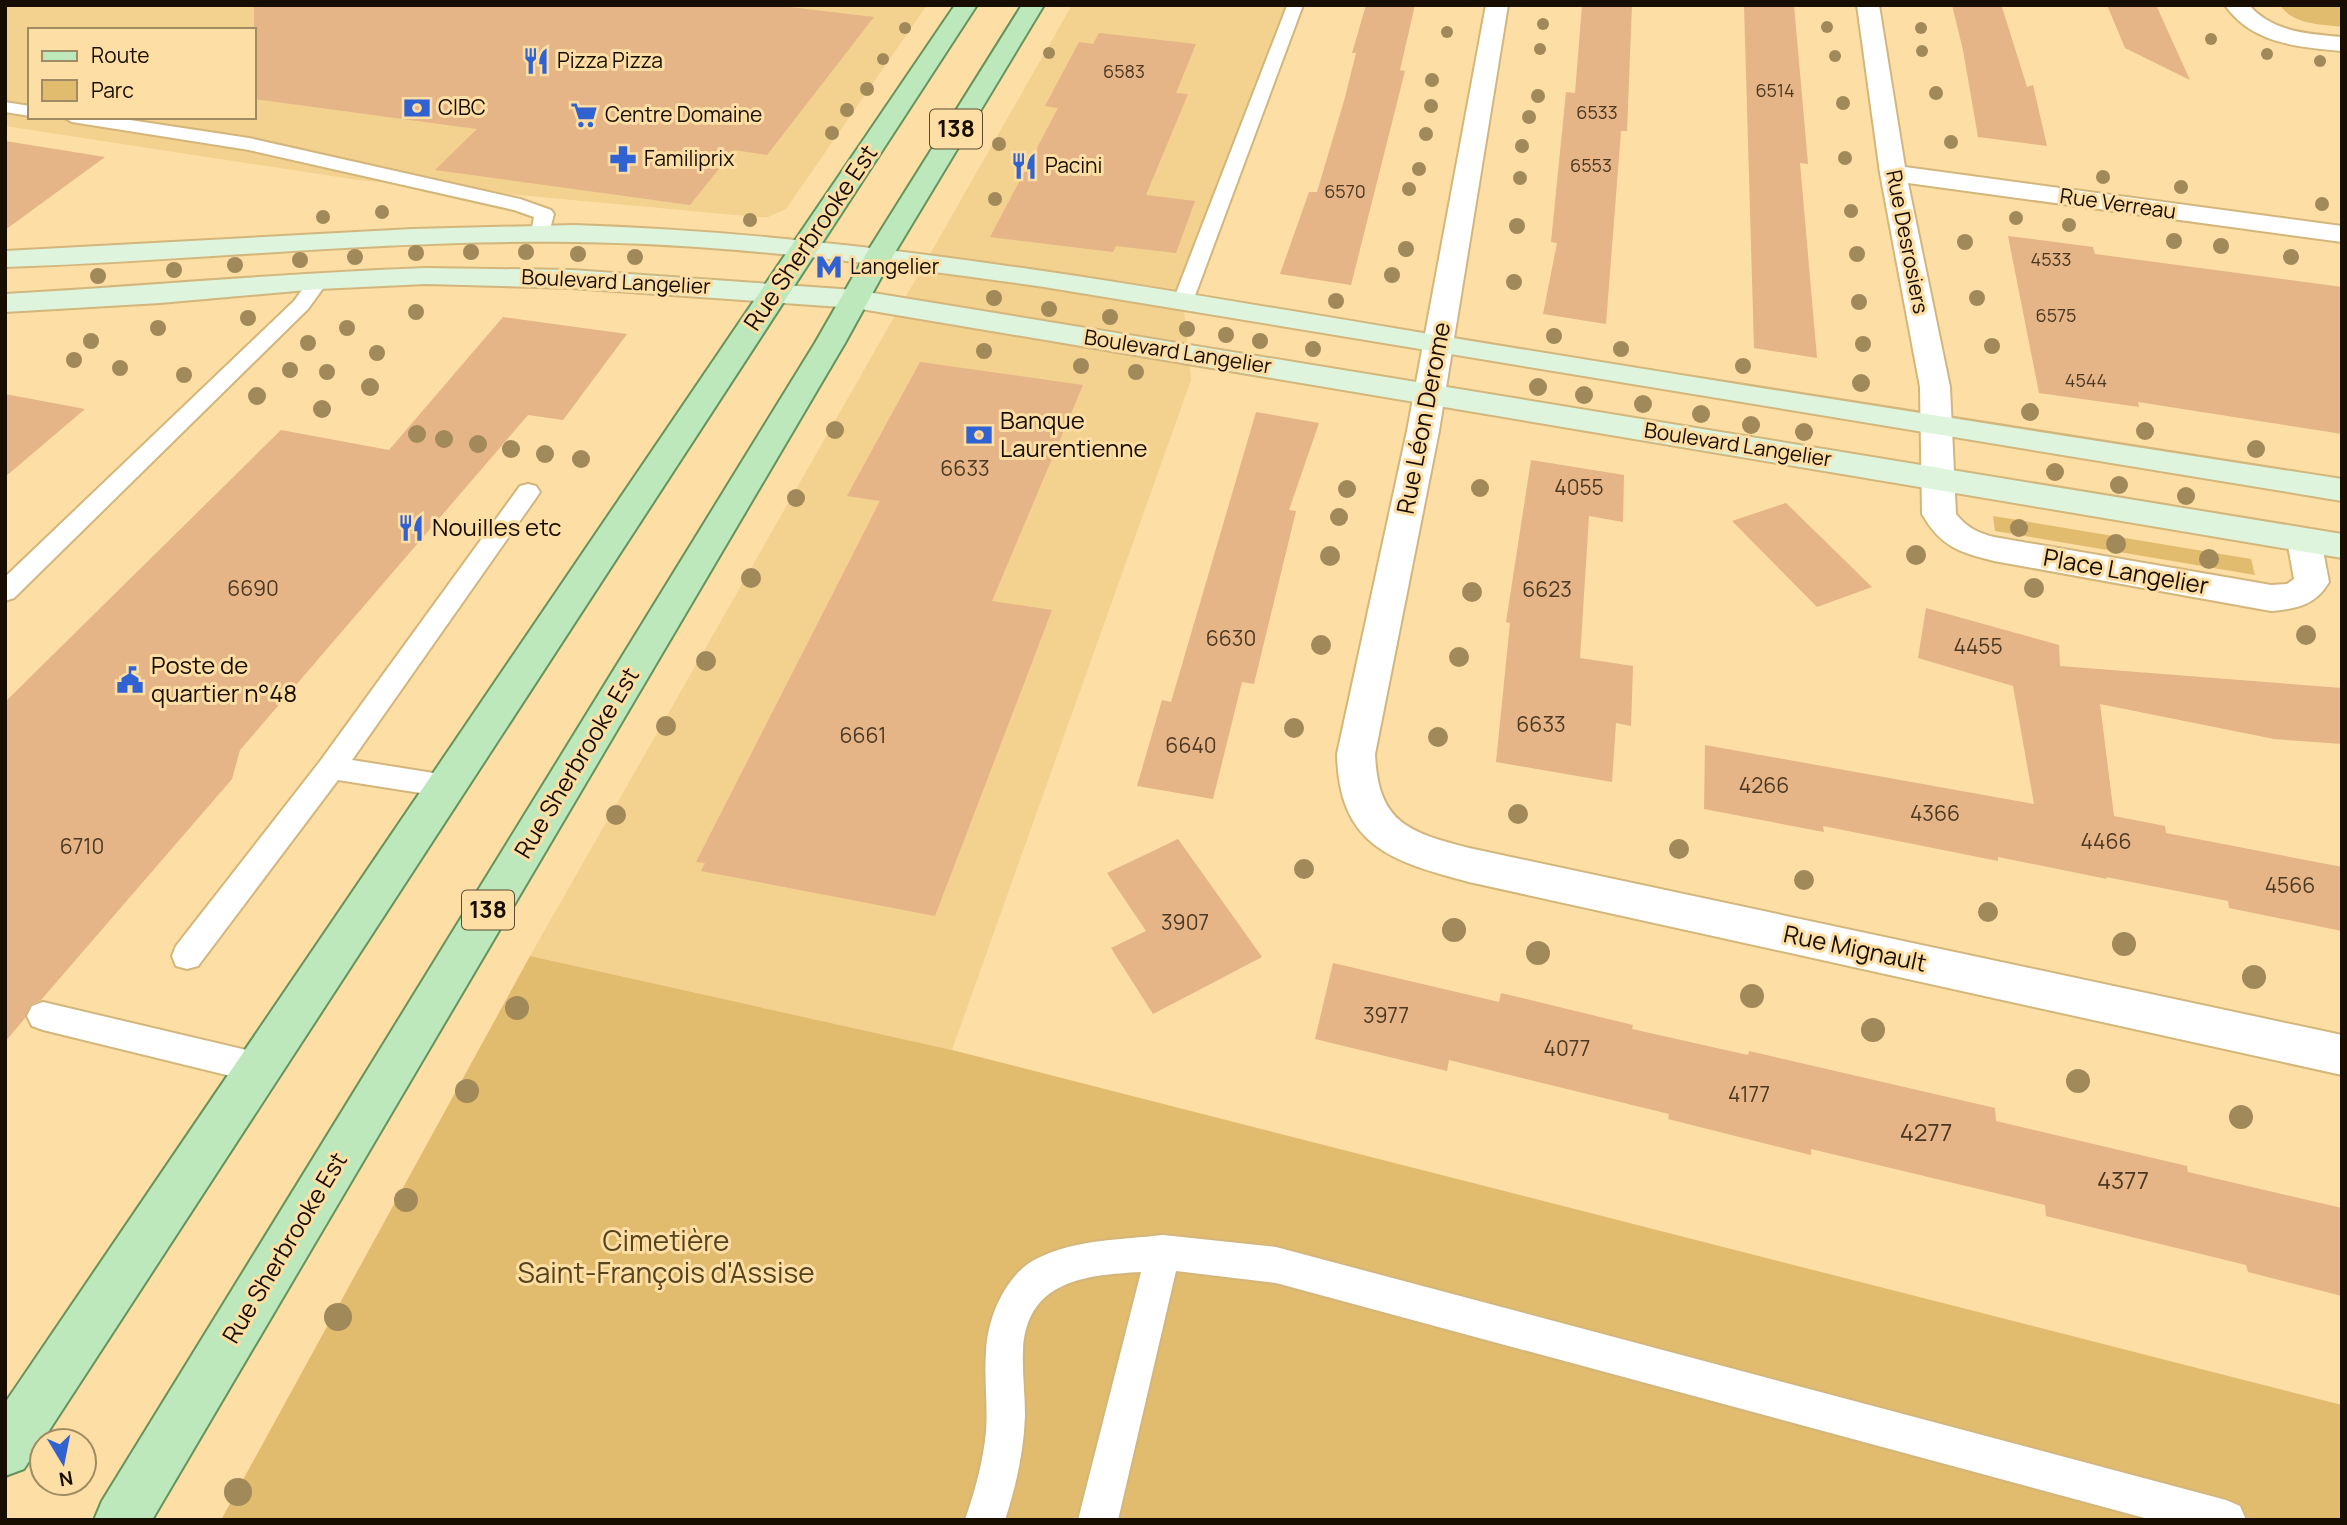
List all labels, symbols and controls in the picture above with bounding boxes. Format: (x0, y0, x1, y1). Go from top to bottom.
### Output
legend (28, 28, 256, 119)
text: Route (91, 41, 149, 69)
restaurant icon: Pizza Pizza (521, 46, 551, 76)
place label: Pizza Pizza (557, 46, 663, 74)
house number: 6583 (1103, 59, 1145, 83)
text: Parc (91, 76, 134, 104)
house number: 6514 (1755, 78, 1795, 102)
bank icon: CIBC (402, 93, 432, 123)
place label: CIBC (438, 93, 486, 121)
supermarket icon: Centre Domaine (569, 100, 599, 130)
place label: Centre Domaine (605, 100, 762, 128)
house number: 6533 (1576, 100, 1618, 124)
road number: 138 (930, 110, 982, 148)
street label: Rue Sherbrooke Est (735, 138, 884, 336)
pharmacy icon: Familiprix (608, 144, 638, 174)
place label: Familiprix (644, 144, 734, 172)
restaurant icon: Pacini (1009, 151, 1039, 181)
place label: Pacini (1045, 151, 1102, 179)
house number: 6553 (1570, 153, 1612, 177)
street label: Rue Desrosiers (1880, 168, 1936, 316)
house number: 6570 (1324, 179, 1366, 203)
street label: Rue Verreau (2058, 181, 2178, 225)
house number: 4533 (2031, 247, 2071, 271)
metro station icon: Langelier (814, 252, 844, 282)
place label: Langelier (850, 252, 940, 280)
street label: Boulevard Langelier (521, 262, 712, 300)
house number: 6575 (2036, 303, 2077, 327)
street label: Rue Léon Derome (1388, 319, 1457, 516)
street label: Boulevard Langelier (1082, 322, 1274, 380)
house number: 4544 (2065, 368, 2107, 392)
place label: Banque Laurentienne (1000, 403, 1148, 464)
street label: Boulevard Langelier (1642, 415, 1834, 473)
bank icon: Banque Laurentienne (964, 420, 994, 450)
house number: 6633 (940, 454, 990, 482)
house number: 4055 (1554, 473, 1604, 501)
place label: Nouilles etc (432, 510, 562, 543)
restaurant icon: Nouilles etc (396, 513, 426, 543)
street label: Place Langelier (2041, 540, 2212, 601)
house number: 6690 (227, 574, 279, 602)
house number: 6623 (1522, 575, 1572, 603)
house number: 6630 (1206, 624, 1256, 652)
house number: 4455 (1953, 632, 2003, 660)
place label: Poste de quartier n°48 (151, 648, 297, 709)
street label: Rue Sherbrooke Est (506, 661, 646, 864)
public building icon: Poste de quartier n°48 (115, 665, 145, 695)
house number: 6633 (1516, 710, 1566, 738)
house number: 6661 (840, 721, 886, 749)
house number: 6640 (1165, 731, 1217, 759)
house number: 4266 (1739, 771, 1789, 799)
house number: 4366 (1910, 799, 1960, 827)
house number: 4466 (2080, 827, 2132, 855)
house number: 6710 (60, 832, 104, 860)
house number: 4566 (2265, 871, 2315, 899)
road number: 138 (462, 890, 514, 930)
house number: 3907 (1161, 908, 1209, 936)
street label: Rue Mignault (1781, 916, 1930, 979)
house number: 3977 (1363, 1001, 1409, 1029)
house number: 4077 (1544, 1034, 1590, 1062)
house number: 4177 (1728, 1080, 1770, 1108)
house number: 4277 (1900, 1115, 1952, 1148)
street label: Rue Sherbrooke Est (214, 1146, 354, 1349)
house number: 4377 (2097, 1163, 2149, 1196)
park label: Cimetière Saint-François d'Assise (517, 1221, 815, 1291)
north arrow (28, 1427, 98, 1497)
text: N (57, 1465, 75, 1493)

